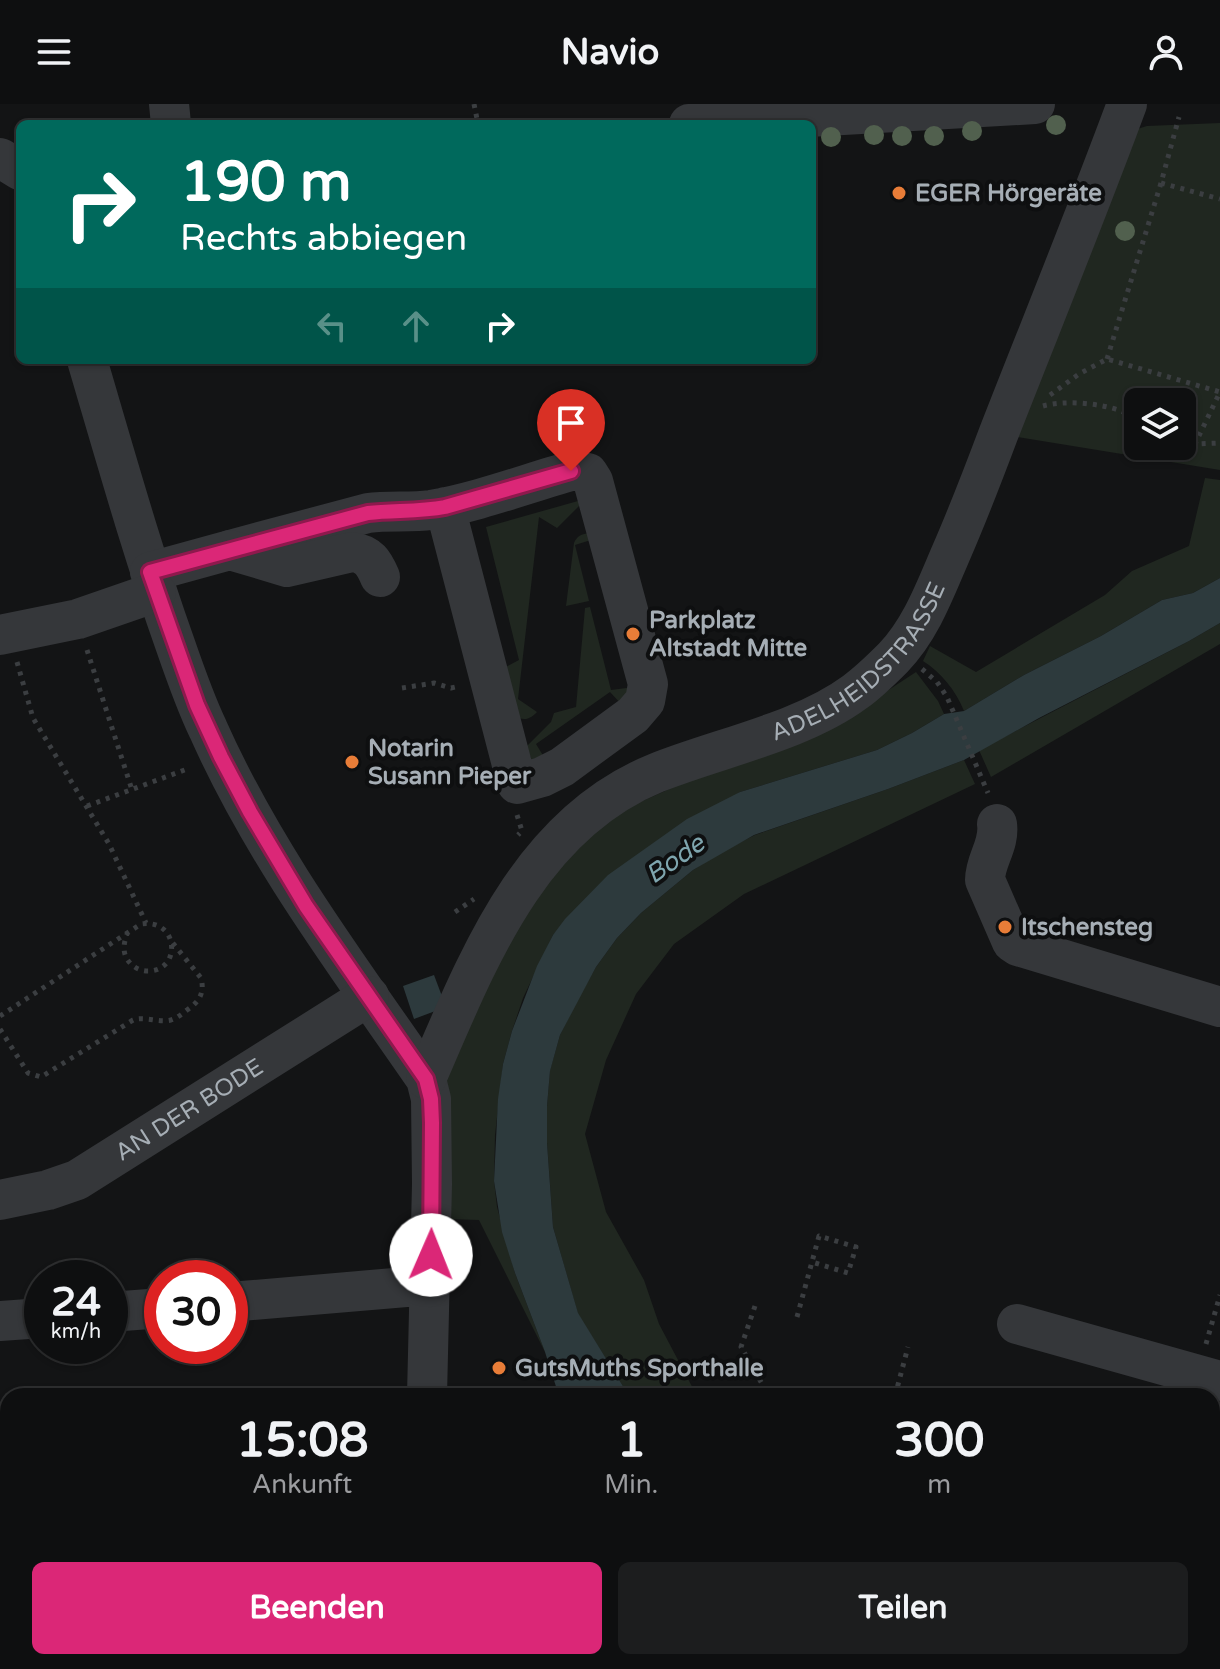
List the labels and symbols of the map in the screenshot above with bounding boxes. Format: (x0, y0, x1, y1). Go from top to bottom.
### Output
place label: EGER Hörgeräte (915, 179, 1102, 208)
marker: EGER Hörgeräte (890, 184, 908, 202)
pin (537, 389, 605, 471)
street label: ADELHEIDSTRASSE (767, 578, 951, 747)
place label: Parkplatz Altstadt Mitte (649, 606, 808, 663)
marker: Parkplatz Altstadt Mitte (624, 625, 642, 643)
place label: Notarin Susann Pieper (368, 734, 532, 791)
marker: Notarin Susann Pieper (343, 753, 361, 771)
water label: Bode (640, 827, 711, 890)
place label: Itschensteg (1021, 913, 1153, 942)
marker: Itschensteg (996, 918, 1014, 936)
street label: AN DER BODE (109, 1052, 268, 1167)
position arrow (389, 1213, 473, 1297)
speed limit sign: 30 (144, 1260, 248, 1364)
place label: GutsMuths Sporthalle (515, 1354, 764, 1383)
marker: GutsMuths Sporthalle (490, 1359, 508, 1377)

